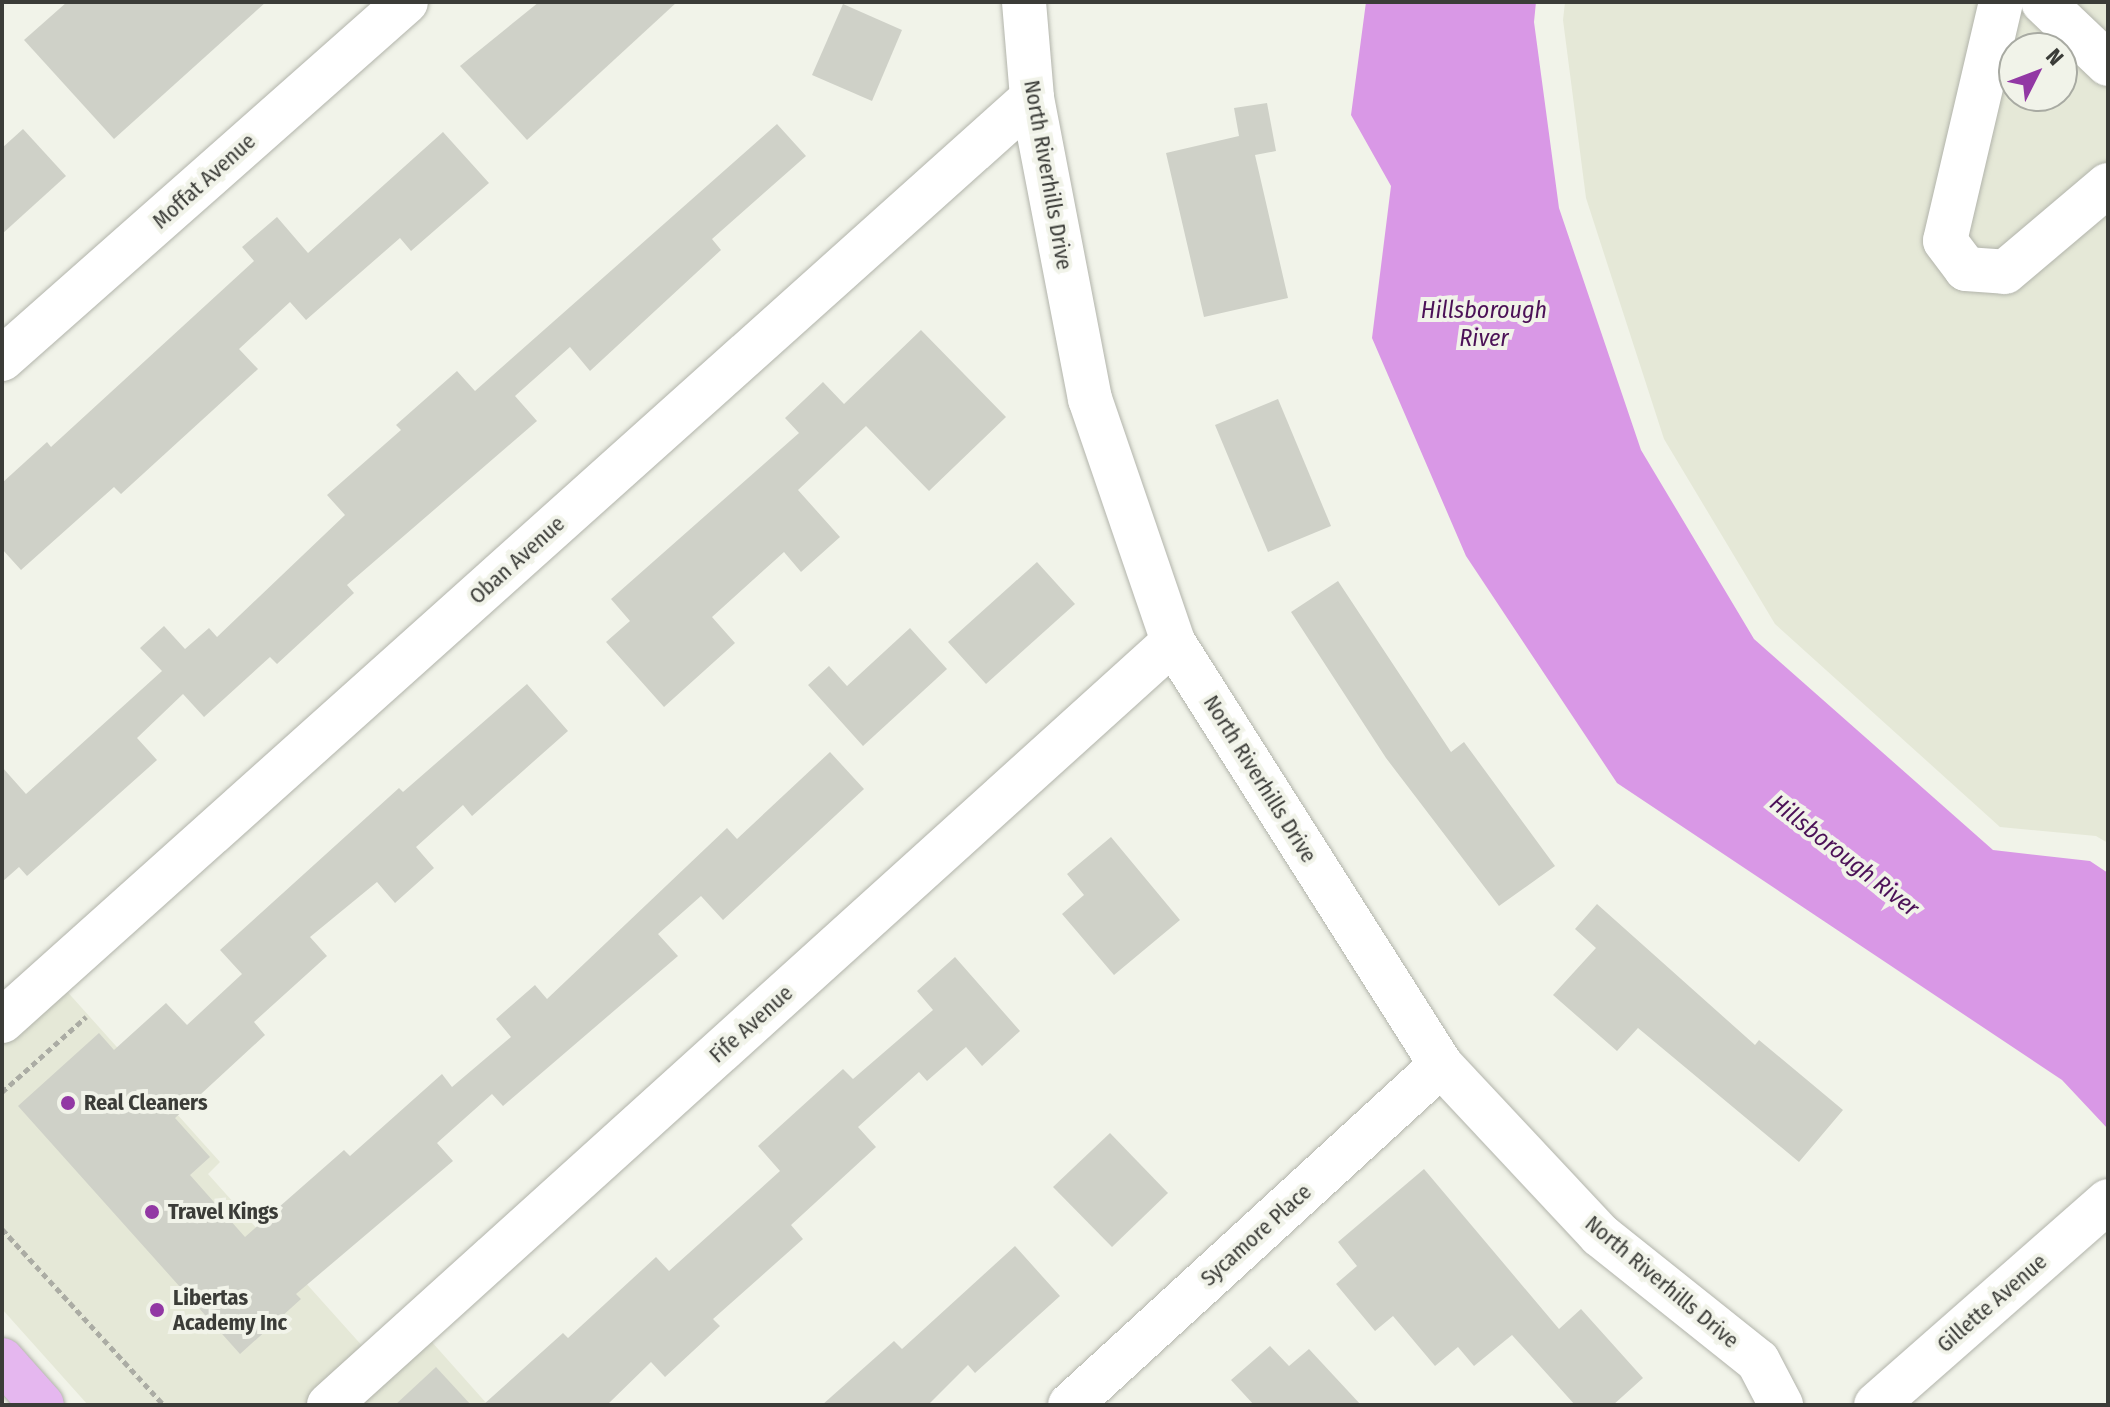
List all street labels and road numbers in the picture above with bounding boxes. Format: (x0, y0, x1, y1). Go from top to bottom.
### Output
street label: North Riverhills Drive (1018, 78, 1078, 272)
street label: Moffat Avenue (147, 128, 261, 234)
street label: Oban Avenue (464, 510, 570, 610)
street label: North Riverhills Drive (1198, 690, 1322, 868)
street label: Fife Avenue (704, 980, 798, 1068)
street label: Sycamore Place (1195, 1178, 1317, 1292)
street label: North Riverhills Drive (1580, 1210, 1744, 1354)
street label: Gillette Avenue (1932, 1248, 2052, 1358)

